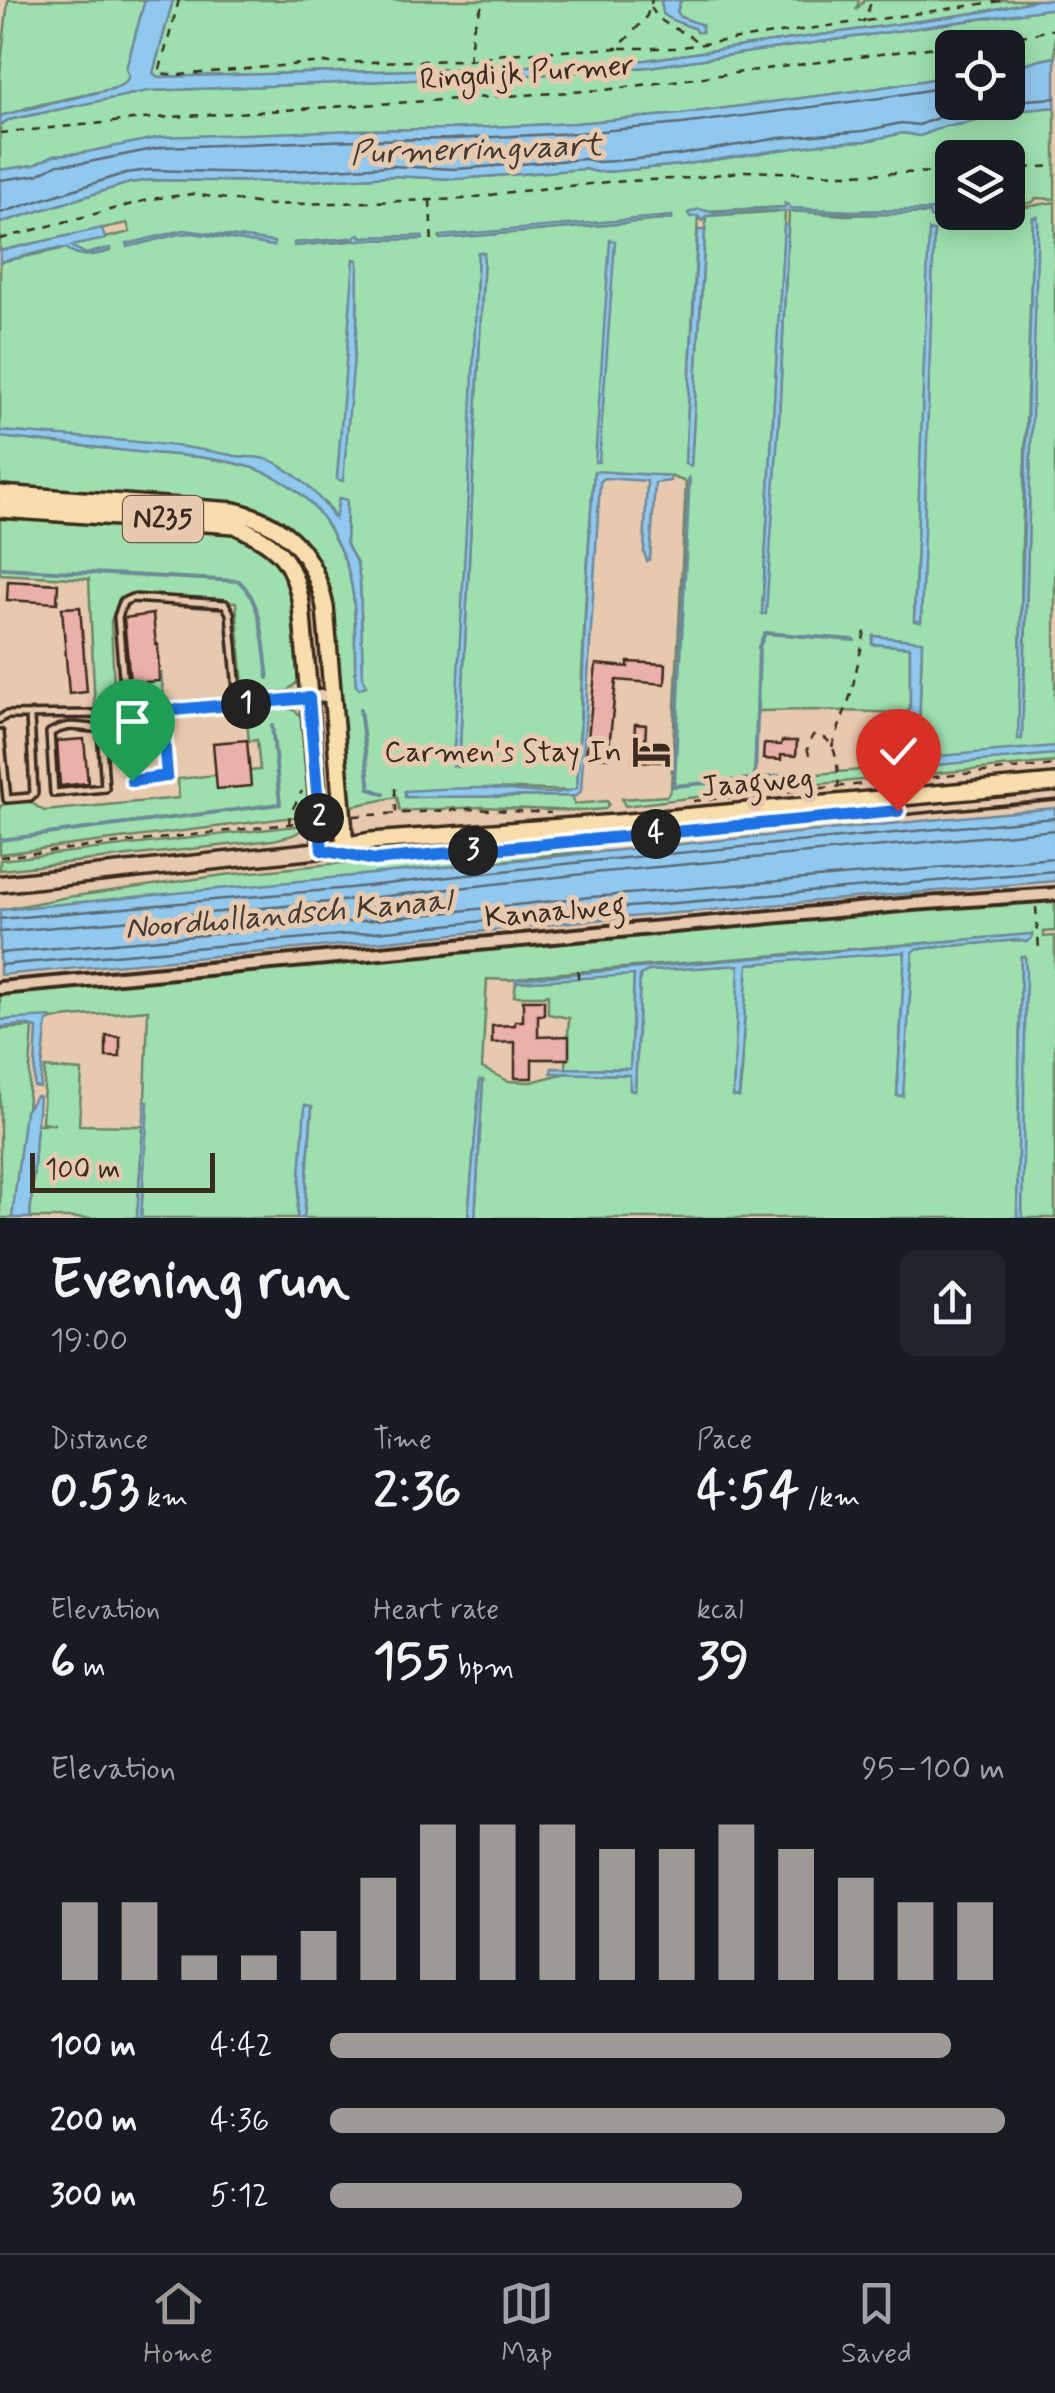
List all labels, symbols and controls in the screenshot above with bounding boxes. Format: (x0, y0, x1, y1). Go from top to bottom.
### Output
map controls (935, 30, 1025, 230)
button: locate (935, 30, 1025, 120)
street label: Ringdijk Purmer (419, 46, 636, 102)
water label: Purmerringvaart (350, 125, 605, 175)
button: layers (935, 140, 1025, 230)
road number: N235 (123, 496, 203, 542)
pin (90, 679, 175, 782)
pin: 1 (221, 679, 271, 729)
text: 1 (240, 685, 252, 722)
icon: arrive (105, 694, 160, 749)
pin (856, 709, 941, 812)
icon: check (871, 724, 926, 779)
hotel icon: Carmen's Stay In (631, 731, 673, 773)
place label: Carmen's Stay In (384, 733, 622, 772)
street label: Jaagweg (699, 759, 815, 810)
pin: 2 (294, 793, 344, 843)
text: 2 (312, 799, 326, 836)
pin: 4 (631, 809, 681, 859)
text: 4 (648, 815, 664, 852)
pin: 3 (448, 826, 498, 876)
text: 3 (467, 832, 479, 869)
water label: Noordhollandsch Kanaal (123, 879, 457, 950)
street label: Kanaalweg (483, 886, 627, 941)
scale bar (30, 1148, 215, 1192)
text: 100 m (45, 1152, 120, 1189)
text: Evening run (50, 1246, 350, 1318)
button: share (900, 1251, 1005, 1356)
text: 19:00 (50, 1320, 128, 1362)
text: Distance (50, 1422, 148, 1459)
text: Time (373, 1422, 432, 1459)
text: Pace (697, 1422, 752, 1459)
text: 0.53 (50, 1459, 140, 1525)
text: 2:36 (373, 1459, 461, 1525)
text: 4:54 (697, 1459, 799, 1525)
text: km (140, 1480, 188, 1517)
text: /km (799, 1480, 860, 1517)
text: Elevation (50, 1592, 160, 1629)
text: Heart rate (373, 1592, 499, 1629)
text: kcal (697, 1592, 744, 1629)
text: 6 (50, 1629, 76, 1695)
text: 155 (373, 1629, 450, 1695)
text: 39 (697, 1629, 749, 1695)
text: m (76, 1650, 105, 1687)
text: bpm (450, 1650, 514, 1687)
text: Elevation (50, 1748, 176, 1790)
text: 95–100 m (862, 1748, 1005, 1790)
text: 100 m (50, 2025, 136, 2067)
text: 4:42 (210, 2025, 273, 2067)
text: 200 m (50, 2100, 137, 2142)
text: 4:36 (210, 2100, 269, 2142)
text: 300 m (50, 2175, 136, 2217)
text: 5:12 (210, 2175, 269, 2217)
tab: Home (143, 2276, 213, 2373)
tab: Map (499, 2276, 554, 2373)
tab: Saved (841, 2276, 912, 2373)

